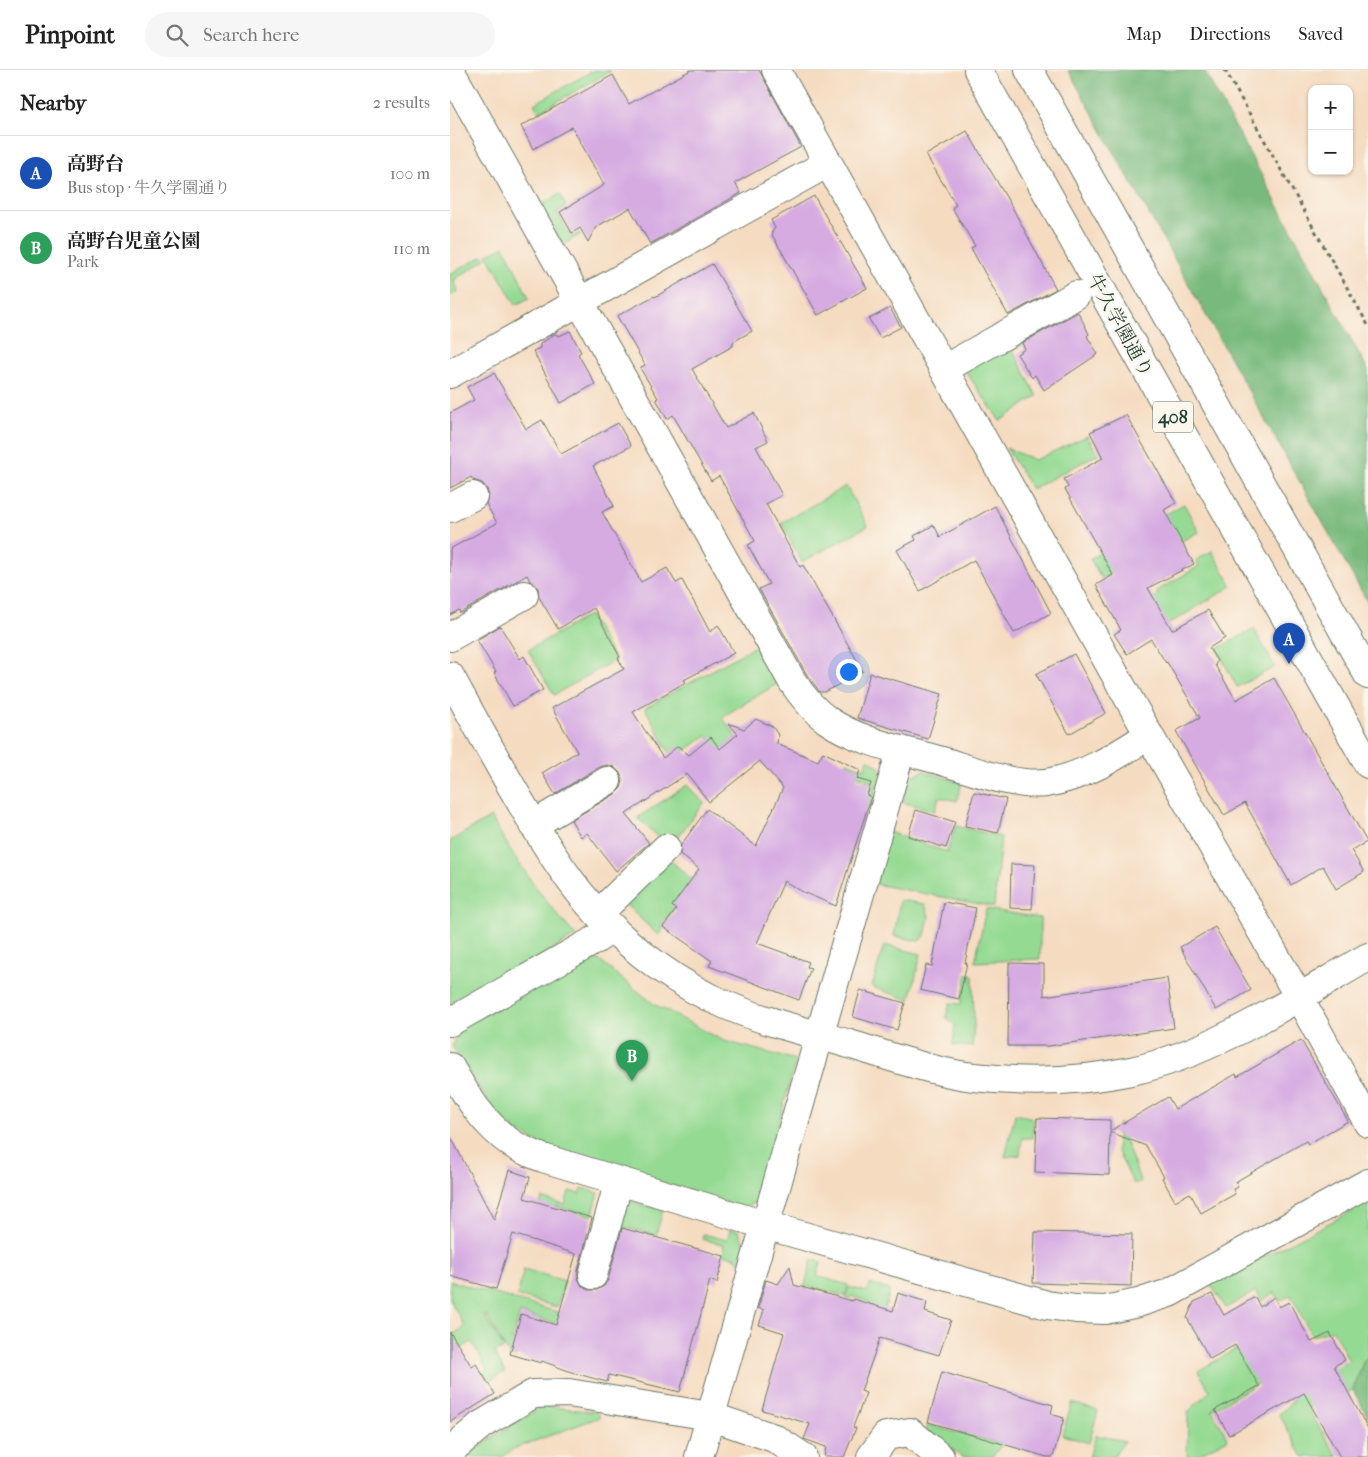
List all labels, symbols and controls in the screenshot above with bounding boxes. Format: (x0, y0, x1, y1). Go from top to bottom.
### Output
search box (145, 12, 495, 57)
text: Pinpoint (25, 21, 115, 49)
icon: search (163, 21, 191, 49)
text: Search here (203, 24, 299, 46)
text: Map (1127, 24, 1161, 45)
text: Directions (1189, 24, 1270, 45)
text: Saved (1298, 24, 1343, 45)
map controls (1308, 85, 1353, 175)
button: + (1308, 85, 1353, 130)
text: Nearby (20, 91, 86, 115)
text: 2 results (373, 93, 430, 112)
button: − (1308, 130, 1353, 175)
text: 高野台 (67, 153, 124, 175)
text: A (31, 164, 41, 183)
text: 100 m (390, 164, 430, 183)
text: Bus stop · 牛久学園通り (67, 178, 230, 197)
text: 高野台児童公園 (67, 230, 200, 252)
text: B (31, 239, 41, 258)
text: 110 m (393, 239, 430, 258)
text: Park (67, 252, 99, 271)
street label: 牛久学園通り (1083, 270, 1157, 381)
road number: 408 (1153, 402, 1193, 432)
pin: A (1273, 623, 1305, 664)
your location (836, 659, 862, 685)
pin: B (616, 1040, 648, 1081)

